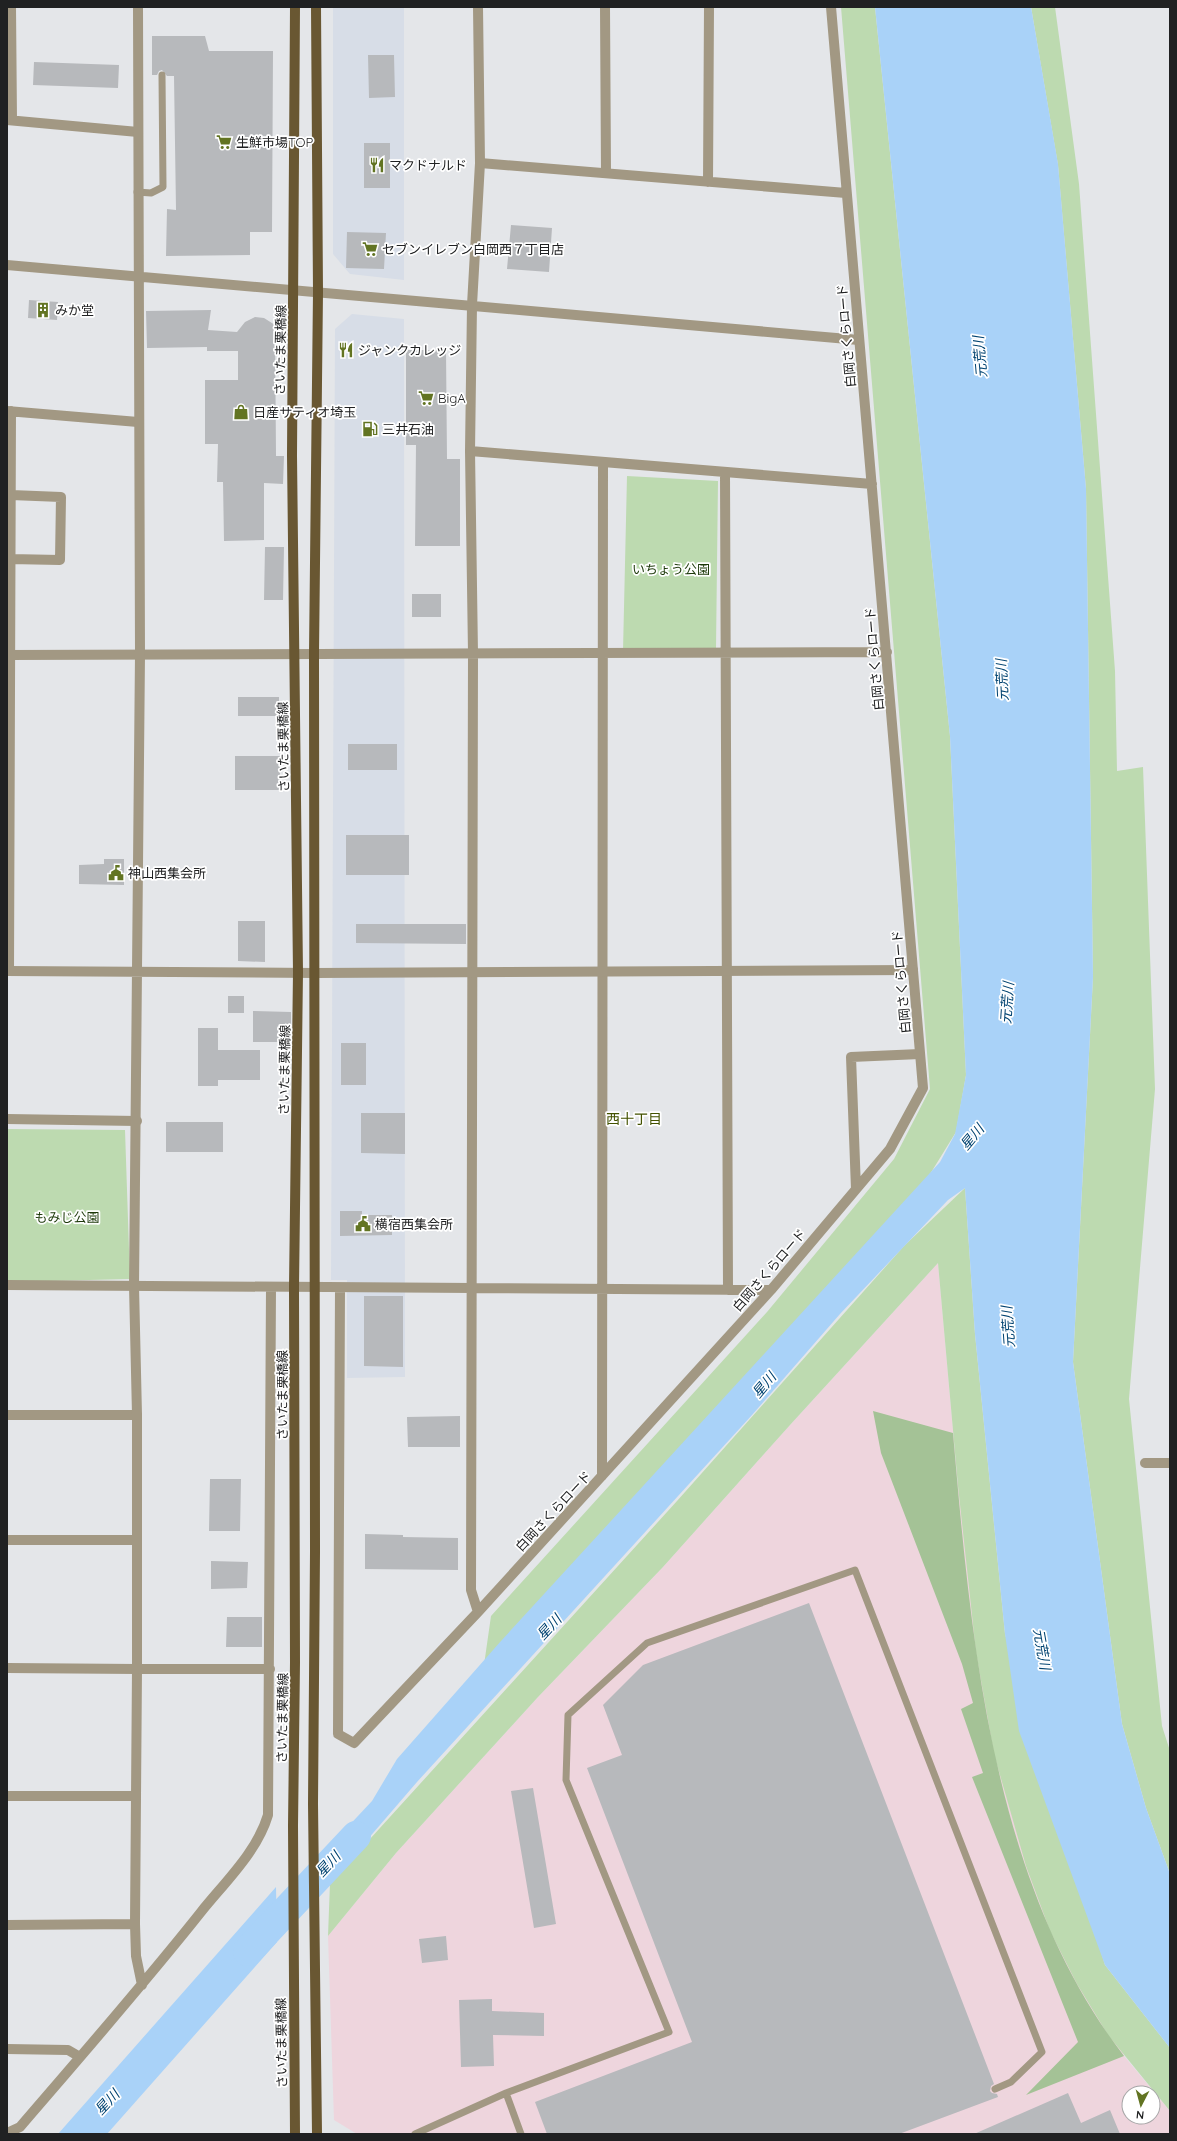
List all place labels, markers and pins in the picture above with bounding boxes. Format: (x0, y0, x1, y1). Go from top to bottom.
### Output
supermarket icon: 生鮮市場TOP (215, 133, 233, 151)
place label: 生鮮市場TOP (236, 134, 314, 150)
restaurant icon: マクドナルド (368, 156, 386, 174)
place label: マクドナルド (389, 157, 467, 173)
supermarket icon: セブンイレブン白岡西７丁目店 (361, 240, 379, 258)
place label: セブンイレブン白岡西７丁目店 (382, 241, 564, 257)
building icon: みか堂 (34, 301, 52, 319)
place label: みか堂 (55, 302, 94, 318)
restaurant icon: ジャンクカレッジ (337, 341, 355, 359)
place label: ジャンクカレッジ (358, 342, 461, 358)
supermarket icon: BigA (417, 389, 435, 407)
place label: BigA (438, 390, 466, 406)
shop icon: 日産サティオ埼玉 (232, 403, 250, 421)
place label: 日産サティオ埼玉 (253, 404, 356, 420)
fuel station icon: 三井石油 (361, 420, 379, 438)
place label: 三井石油 (382, 421, 434, 437)
public building icon: 神山西集会所 (107, 864, 125, 882)
place label: 神山西集会所 (128, 865, 206, 881)
public building icon: 横宿西集会所 (354, 1215, 372, 1233)
place label: 横宿西集会所 (375, 1216, 453, 1232)

